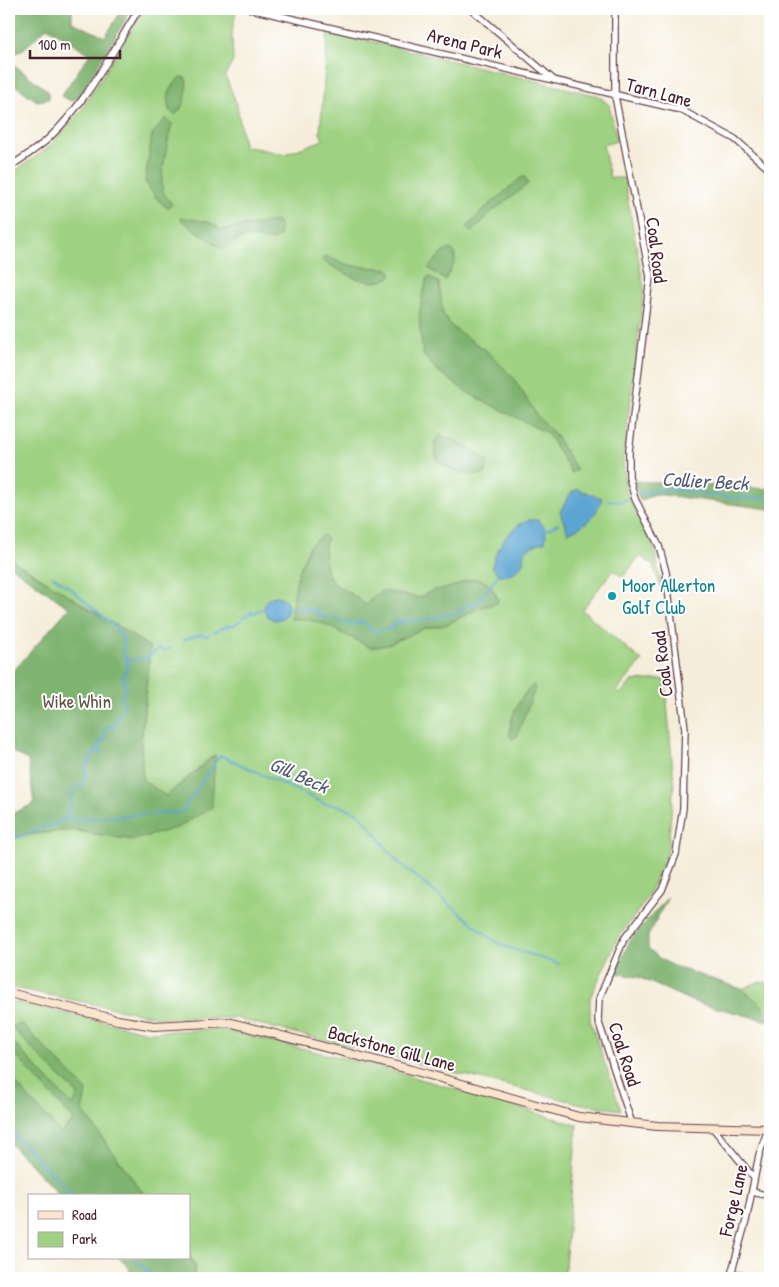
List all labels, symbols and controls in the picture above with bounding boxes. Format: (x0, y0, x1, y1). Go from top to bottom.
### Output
street label: Arena Park (425, 21, 505, 65)
scale bar (30, 28, 120, 60)
text: 100 m (38, 34, 71, 55)
street label: Tarn Lane (623, 71, 695, 113)
street label: Coal Road (640, 216, 674, 285)
water label: Collier Beck (661, 465, 751, 496)
place label: Moor Allerton Golf Club (622, 572, 715, 620)
marker: Moor Allerton Golf Club (606, 590, 618, 602)
street label: Coal Road (645, 629, 679, 698)
park label: Wike Whin (43, 688, 111, 714)
water label: Gill Beck (266, 750, 334, 800)
street label: Backstone Gill Lane (325, 1018, 459, 1078)
street label: Coal Road (602, 1019, 648, 1090)
street label: Forge Lane (712, 1161, 754, 1240)
legend (28, 1194, 190, 1260)
text: Road (72, 1204, 97, 1225)
text: Park (72, 1228, 97, 1249)

